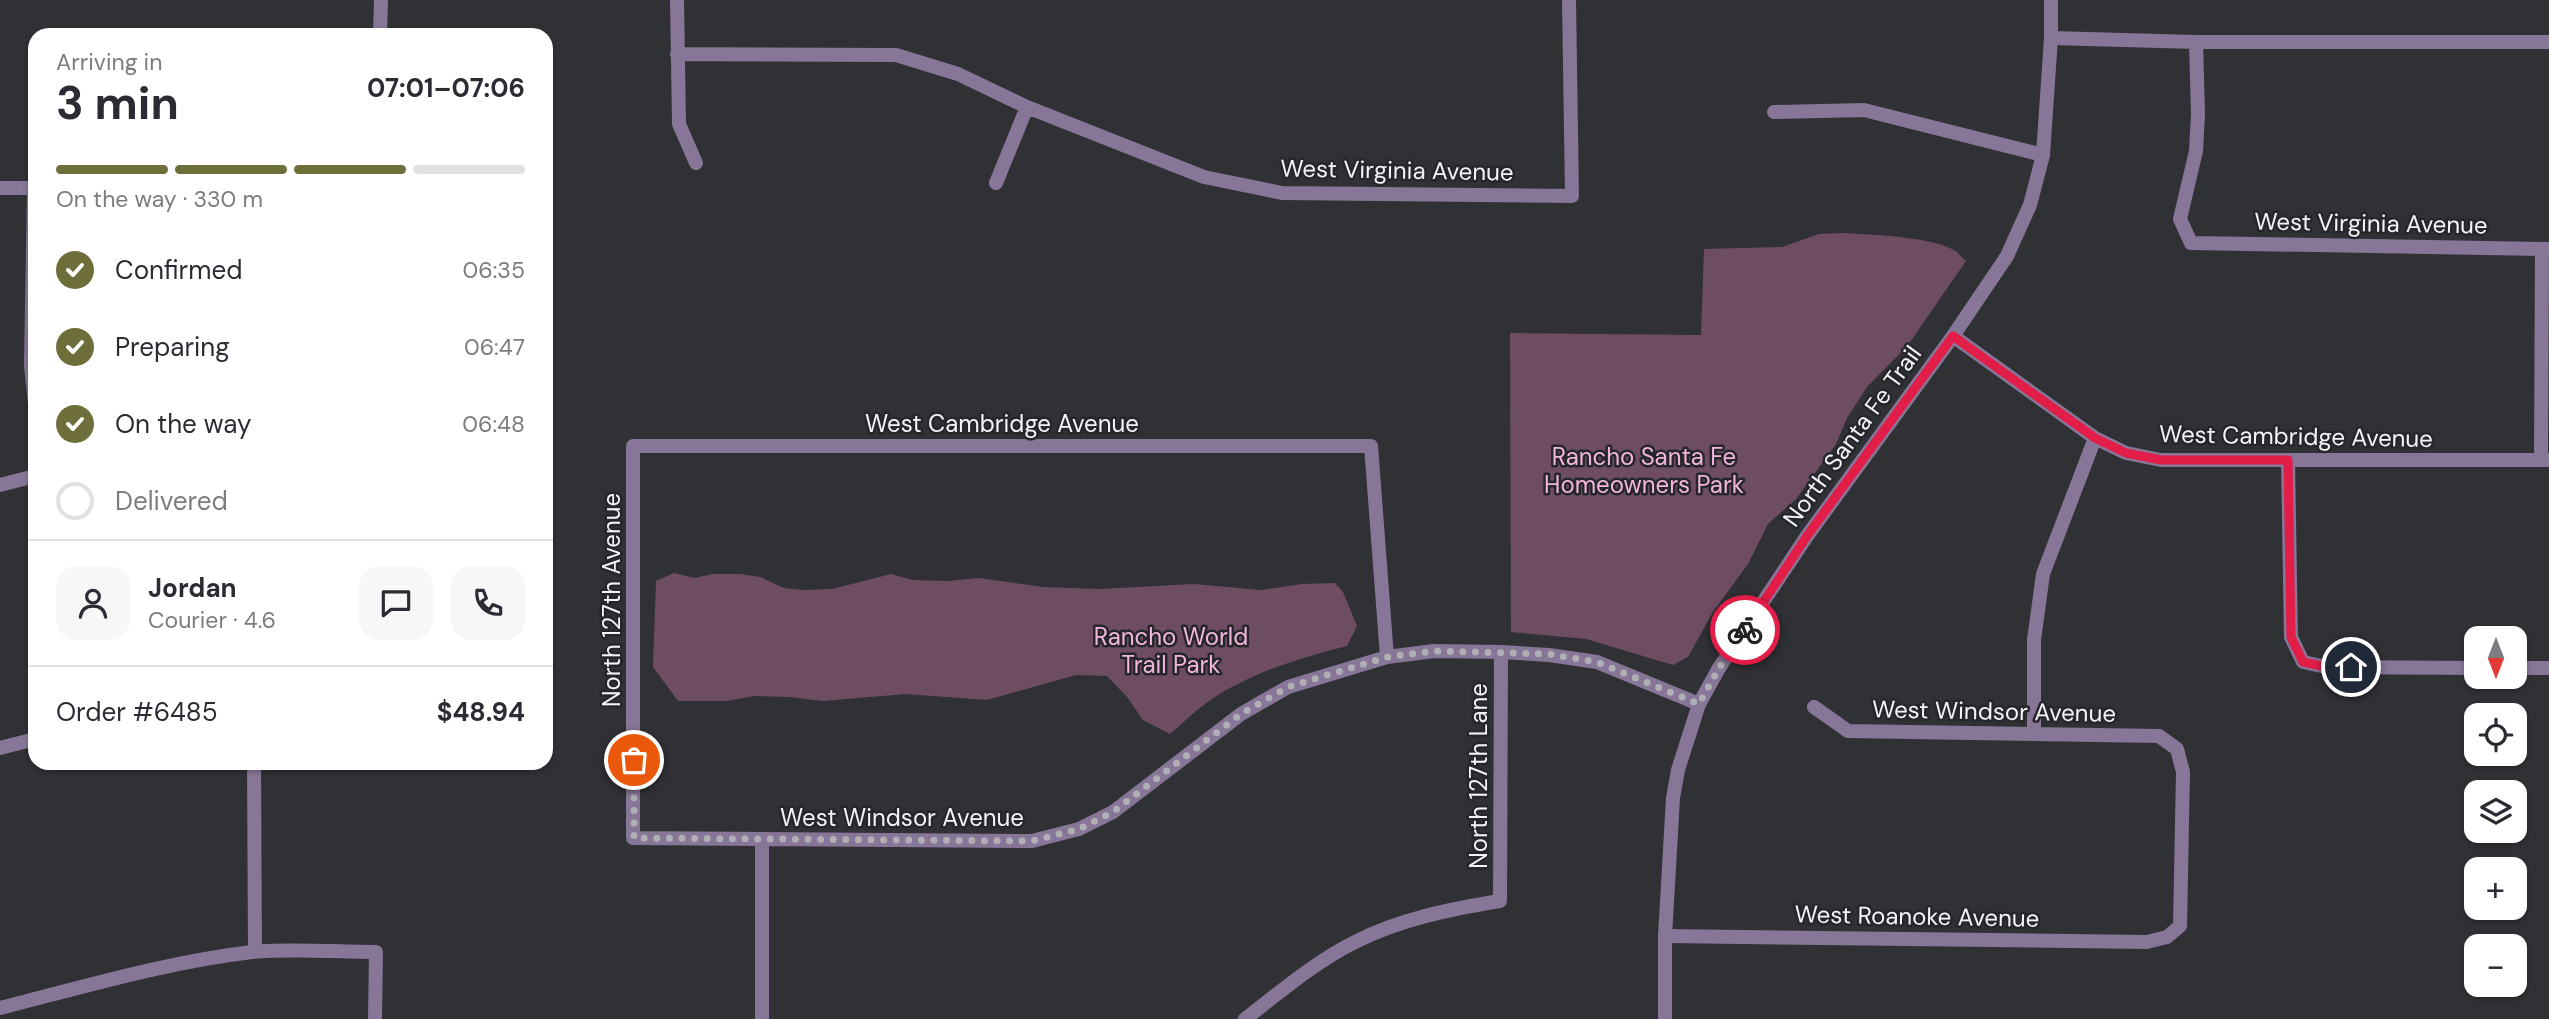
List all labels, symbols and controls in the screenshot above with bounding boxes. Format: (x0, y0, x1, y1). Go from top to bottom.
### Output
text: Arriving in (56, 47, 162, 77)
text: 07:01–07:06 (367, 71, 525, 105)
text: 3 min (56, 73, 179, 133)
street label: West Virginia Avenue (1280, 152, 1514, 188)
text: On the way · 330 m (56, 184, 263, 214)
street label: West Virginia Avenue (2254, 205, 2488, 241)
icon: check (56, 251, 94, 289)
text: Confirmed (115, 253, 242, 287)
text: 06:35 (463, 255, 525, 285)
icon: check (56, 328, 94, 366)
text: Preparing (115, 330, 230, 364)
text: 06:47 (464, 332, 525, 362)
street label: North Santa Fe Trail (1776, 339, 1928, 533)
icon: check (56, 405, 94, 443)
text: On the way (115, 407, 251, 441)
street label: West Cambridge Avenue (865, 408, 1139, 439)
text: 06:48 (462, 409, 525, 439)
street label: West Cambridge Avenue (2159, 418, 2433, 454)
park label: Rancho Santa Fe Homeowners Park (1544, 441, 1744, 500)
text: Delivered (115, 484, 228, 518)
street label: North 127th Avenue (596, 493, 627, 707)
button: person (56, 566, 130, 640)
button: chat (359, 566, 433, 640)
button: phone (451, 566, 525, 640)
text: Jordan (148, 571, 237, 605)
courier (1710, 595, 1780, 665)
text: Courier · 4.6 (148, 605, 276, 635)
icon: bike (1726, 611, 1764, 649)
park label: Rancho World Trail Park (1094, 621, 1248, 680)
north arrow (2464, 626, 2527, 690)
map controls (2464, 626, 2527, 997)
pin (2321, 637, 2381, 697)
icon: home (2332, 648, 2370, 686)
street label: North 127th Lane (1463, 683, 1494, 869)
street label: West Windsor Avenue (1872, 693, 2116, 729)
text: Order #6485 (56, 695, 218, 729)
text: $48.94 (437, 695, 525, 729)
button: locate (2464, 703, 2527, 766)
pin (604, 730, 664, 790)
icon: bag (615, 741, 653, 779)
button: layers (2464, 780, 2527, 843)
street label: West Windsor Avenue (780, 802, 1024, 833)
button: + (2464, 857, 2527, 920)
street label: West Roanoke Avenue (1794, 898, 2040, 934)
button: − (2464, 934, 2527, 997)

